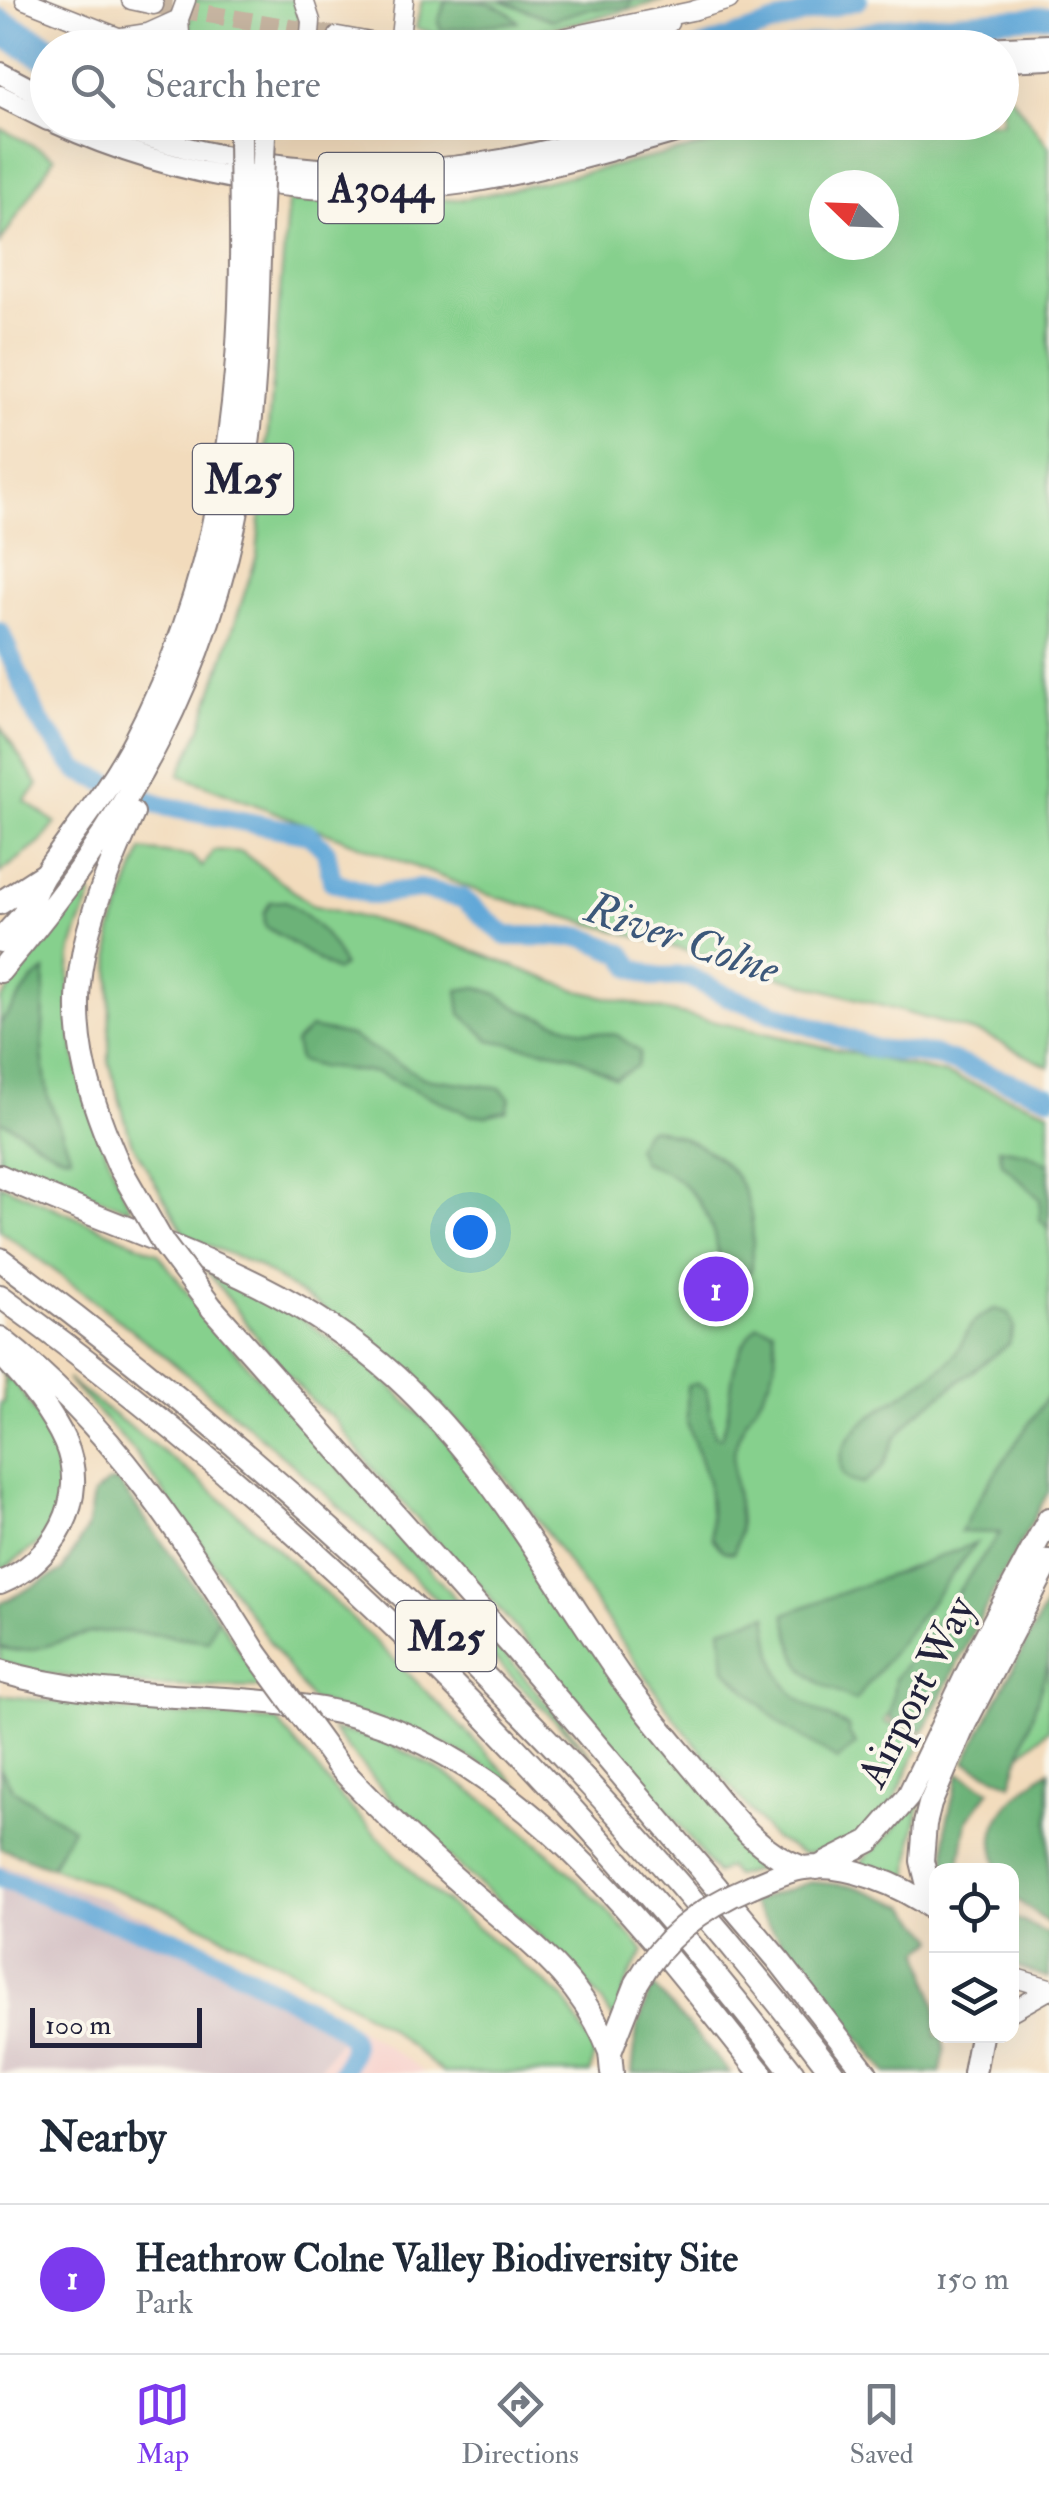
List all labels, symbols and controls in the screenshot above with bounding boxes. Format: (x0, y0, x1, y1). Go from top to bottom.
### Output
search box (30, 30, 1019, 140)
icon: search (65, 58, 120, 113)
text: Search here (145, 61, 321, 109)
road number: A3044 (318, 153, 444, 223)
north arrow (809, 170, 899, 260)
road number: M25 (193, 444, 293, 514)
water label: River Colne (577, 879, 787, 998)
your location (445, 1207, 496, 1258)
pin: 1 (684, 1252, 748, 1326)
street label: Airport Way (846, 1587, 987, 1797)
road number: M25 (396, 1601, 496, 1671)
map controls (929, 1863, 1019, 2043)
button: locate (929, 1863, 1019, 1953)
button: layers (929, 1953, 1019, 2043)
scale bar (30, 2003, 202, 2048)
text: 100 m (45, 2008, 111, 2043)
text: Nearby (40, 2112, 166, 2164)
text: Heathrow Colne Valley Biodiversity Site (135, 2235, 738, 2283)
text: 1 (67, 2259, 78, 2299)
text: 150 m (936, 2259, 1009, 2299)
text: Park (135, 2283, 193, 2323)
tab: Map (135, 2377, 190, 2472)
tab: Directions (461, 2377, 579, 2472)
tab: Saved (850, 2377, 914, 2472)

